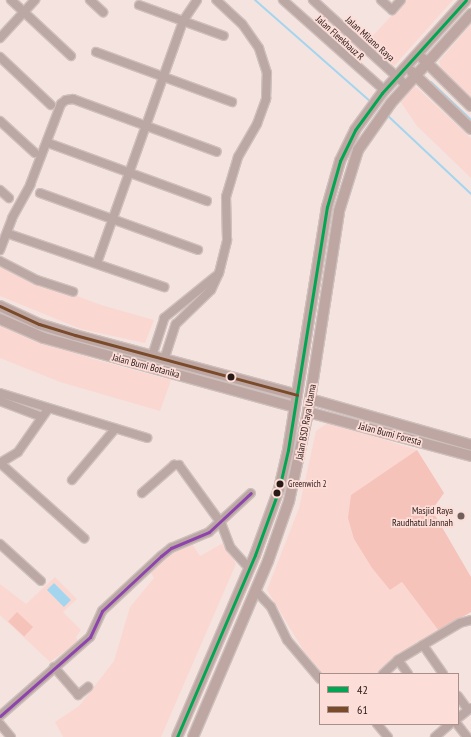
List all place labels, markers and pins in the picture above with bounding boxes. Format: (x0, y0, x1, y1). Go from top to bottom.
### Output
unlabelled marker (226, 372, 236, 382)
marker: Greenwich 2 (275, 479, 285, 489)
place label: Greenwich 2 (288, 479, 327, 489)
unlabelled marker (272, 488, 282, 498)
place label: Masjid Raya Raudhatul Jannah (392, 504, 453, 528)
marker: Masjid Raya Raudhatul Jannah (456, 511, 466, 521)

